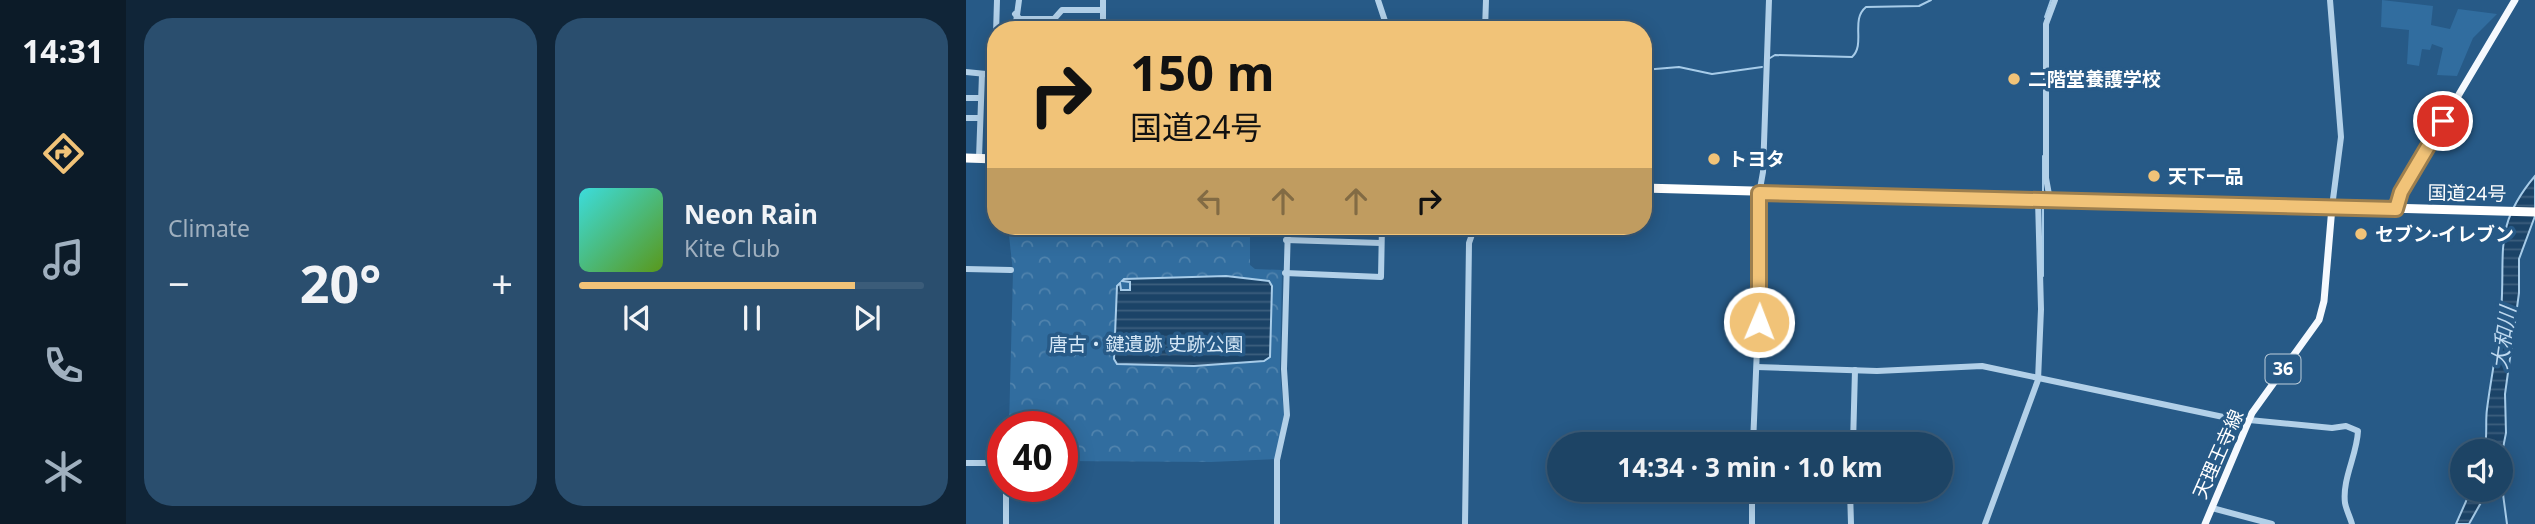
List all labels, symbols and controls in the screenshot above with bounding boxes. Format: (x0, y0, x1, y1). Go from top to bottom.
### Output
text: 14:31 (22, 29, 104, 72)
text: 150 m (1130, 39, 1275, 105)
icon: right (1015, 49, 1106, 140)
place label: 二階堂養護学校 (2028, 66, 2161, 92)
marker: 二階堂養護学校 (2006, 71, 2022, 87)
pin (2413, 91, 2473, 151)
icon: arrive (2424, 102, 2462, 140)
text: 国道24号 (1130, 105, 1263, 148)
icon: directions (39, 129, 88, 178)
place label: トヨタ (1728, 146, 1785, 172)
marker: トヨタ (1706, 151, 1722, 167)
place label: 天下一品 (2168, 163, 2244, 189)
marker: 天下一品 (2146, 168, 2162, 184)
street label: 国道24号 (2427, 179, 2507, 207)
icon: left (1191, 182, 1229, 220)
icon: ahead (1264, 182, 1302, 220)
icon: ahead (1337, 182, 1375, 220)
icon: right (1410, 182, 1448, 220)
text: Neon Rain (684, 196, 818, 232)
text: Climate (168, 212, 250, 244)
place label: セブン-イレブン (2375, 221, 2514, 247)
marker: セブン-イレブン (2353, 226, 2369, 242)
text: Kite Club (684, 232, 780, 264)
icon: music (39, 235, 88, 284)
text: 20° (300, 247, 381, 318)
text: − (168, 257, 190, 309)
text: + (491, 257, 513, 309)
position arrow (1722, 285, 1796, 359)
icon: previous (618, 299, 656, 337)
icon: pause (733, 299, 771, 337)
icon: next (848, 299, 886, 337)
water label: 大和川 (2485, 303, 2522, 371)
park label: 唐古・鍵遺跡 史跡公園 (1049, 331, 1243, 357)
icon: phone (39, 341, 88, 390)
road number: 36 (2266, 354, 2300, 384)
street label: 天理王寺線 (2187, 405, 2249, 503)
speed limit sign: 40 (987, 411, 1078, 502)
map controls (2450, 439, 2513, 502)
button: sound (2450, 439, 2513, 502)
icon: climate (39, 447, 88, 496)
text: 14:34 · 3 min · 1.0 km (1617, 449, 1883, 485)

